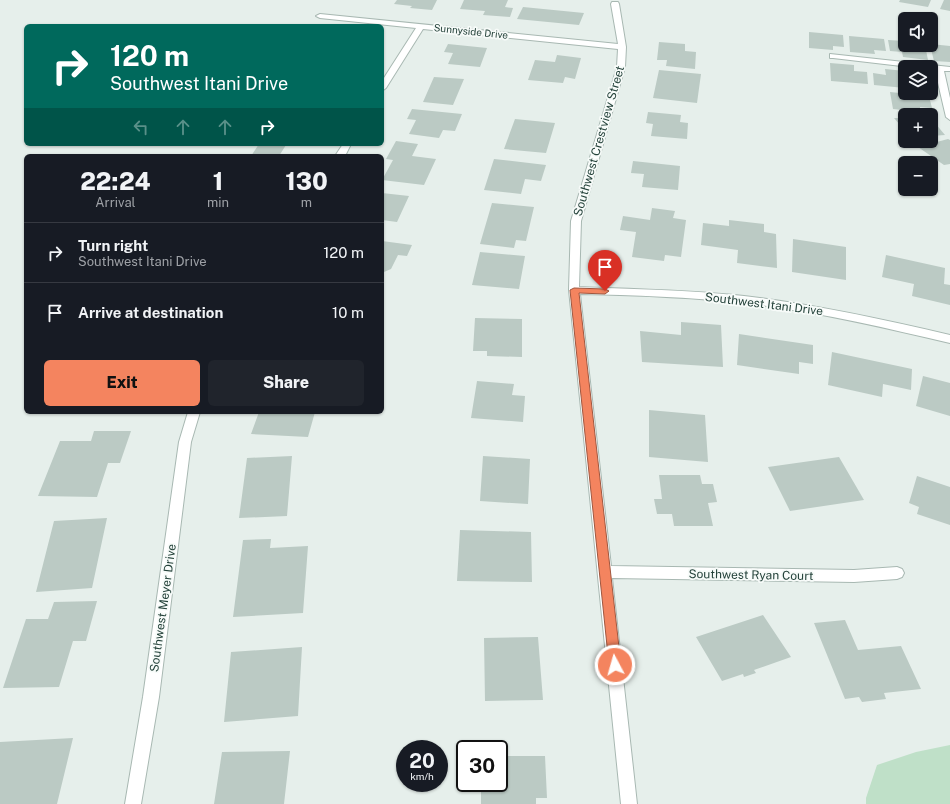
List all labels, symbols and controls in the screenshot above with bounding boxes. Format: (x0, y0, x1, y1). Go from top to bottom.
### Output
map controls (898, 12, 938, 196)
button: sound (898, 12, 938, 52)
street label: Sunnyside Drive (433, 21, 509, 41)
text: 120 m (110, 39, 189, 72)
icon: right (44, 40, 96, 92)
button: layers (898, 60, 938, 100)
street label: Southwest Crestview Street (571, 64, 627, 218)
text: Southwest Itani Drive (110, 73, 288, 94)
button: + (898, 108, 938, 148)
icon: left (130, 116, 152, 138)
icon: ahead (172, 116, 194, 138)
icon: ahead (214, 116, 236, 138)
icon: right (256, 116, 278, 138)
button: − (898, 156, 938, 196)
text: 22:24 (80, 167, 151, 195)
text: 1 (213, 167, 223, 195)
text: 130 (285, 167, 328, 195)
text: Arrival (95, 195, 136, 210)
text: min (207, 195, 229, 210)
text: m (301, 195, 312, 210)
text: Turn right (78, 237, 148, 254)
icon: right (44, 242, 66, 264)
text: 120 m (323, 244, 364, 261)
pin (588, 250, 622, 291)
text: Southwest Itani Drive (78, 254, 207, 269)
icon: arrive (594, 256, 616, 278)
street label: Southwest Itani Drive (704, 290, 824, 318)
icon: arrive (44, 302, 66, 324)
text: Arrive at destination (78, 304, 223, 321)
text: 10 m (332, 304, 364, 321)
button: Exit (44, 360, 200, 406)
button: Share (208, 360, 364, 406)
street label: Southwest Meyer Drive (147, 543, 179, 673)
street label: Southwest Ryan Court (688, 567, 814, 583)
position arrow (594, 644, 636, 686)
speed limit sign: 30 (456, 740, 508, 792)
text: 20 (409, 749, 435, 773)
text: km/h (410, 770, 434, 782)

